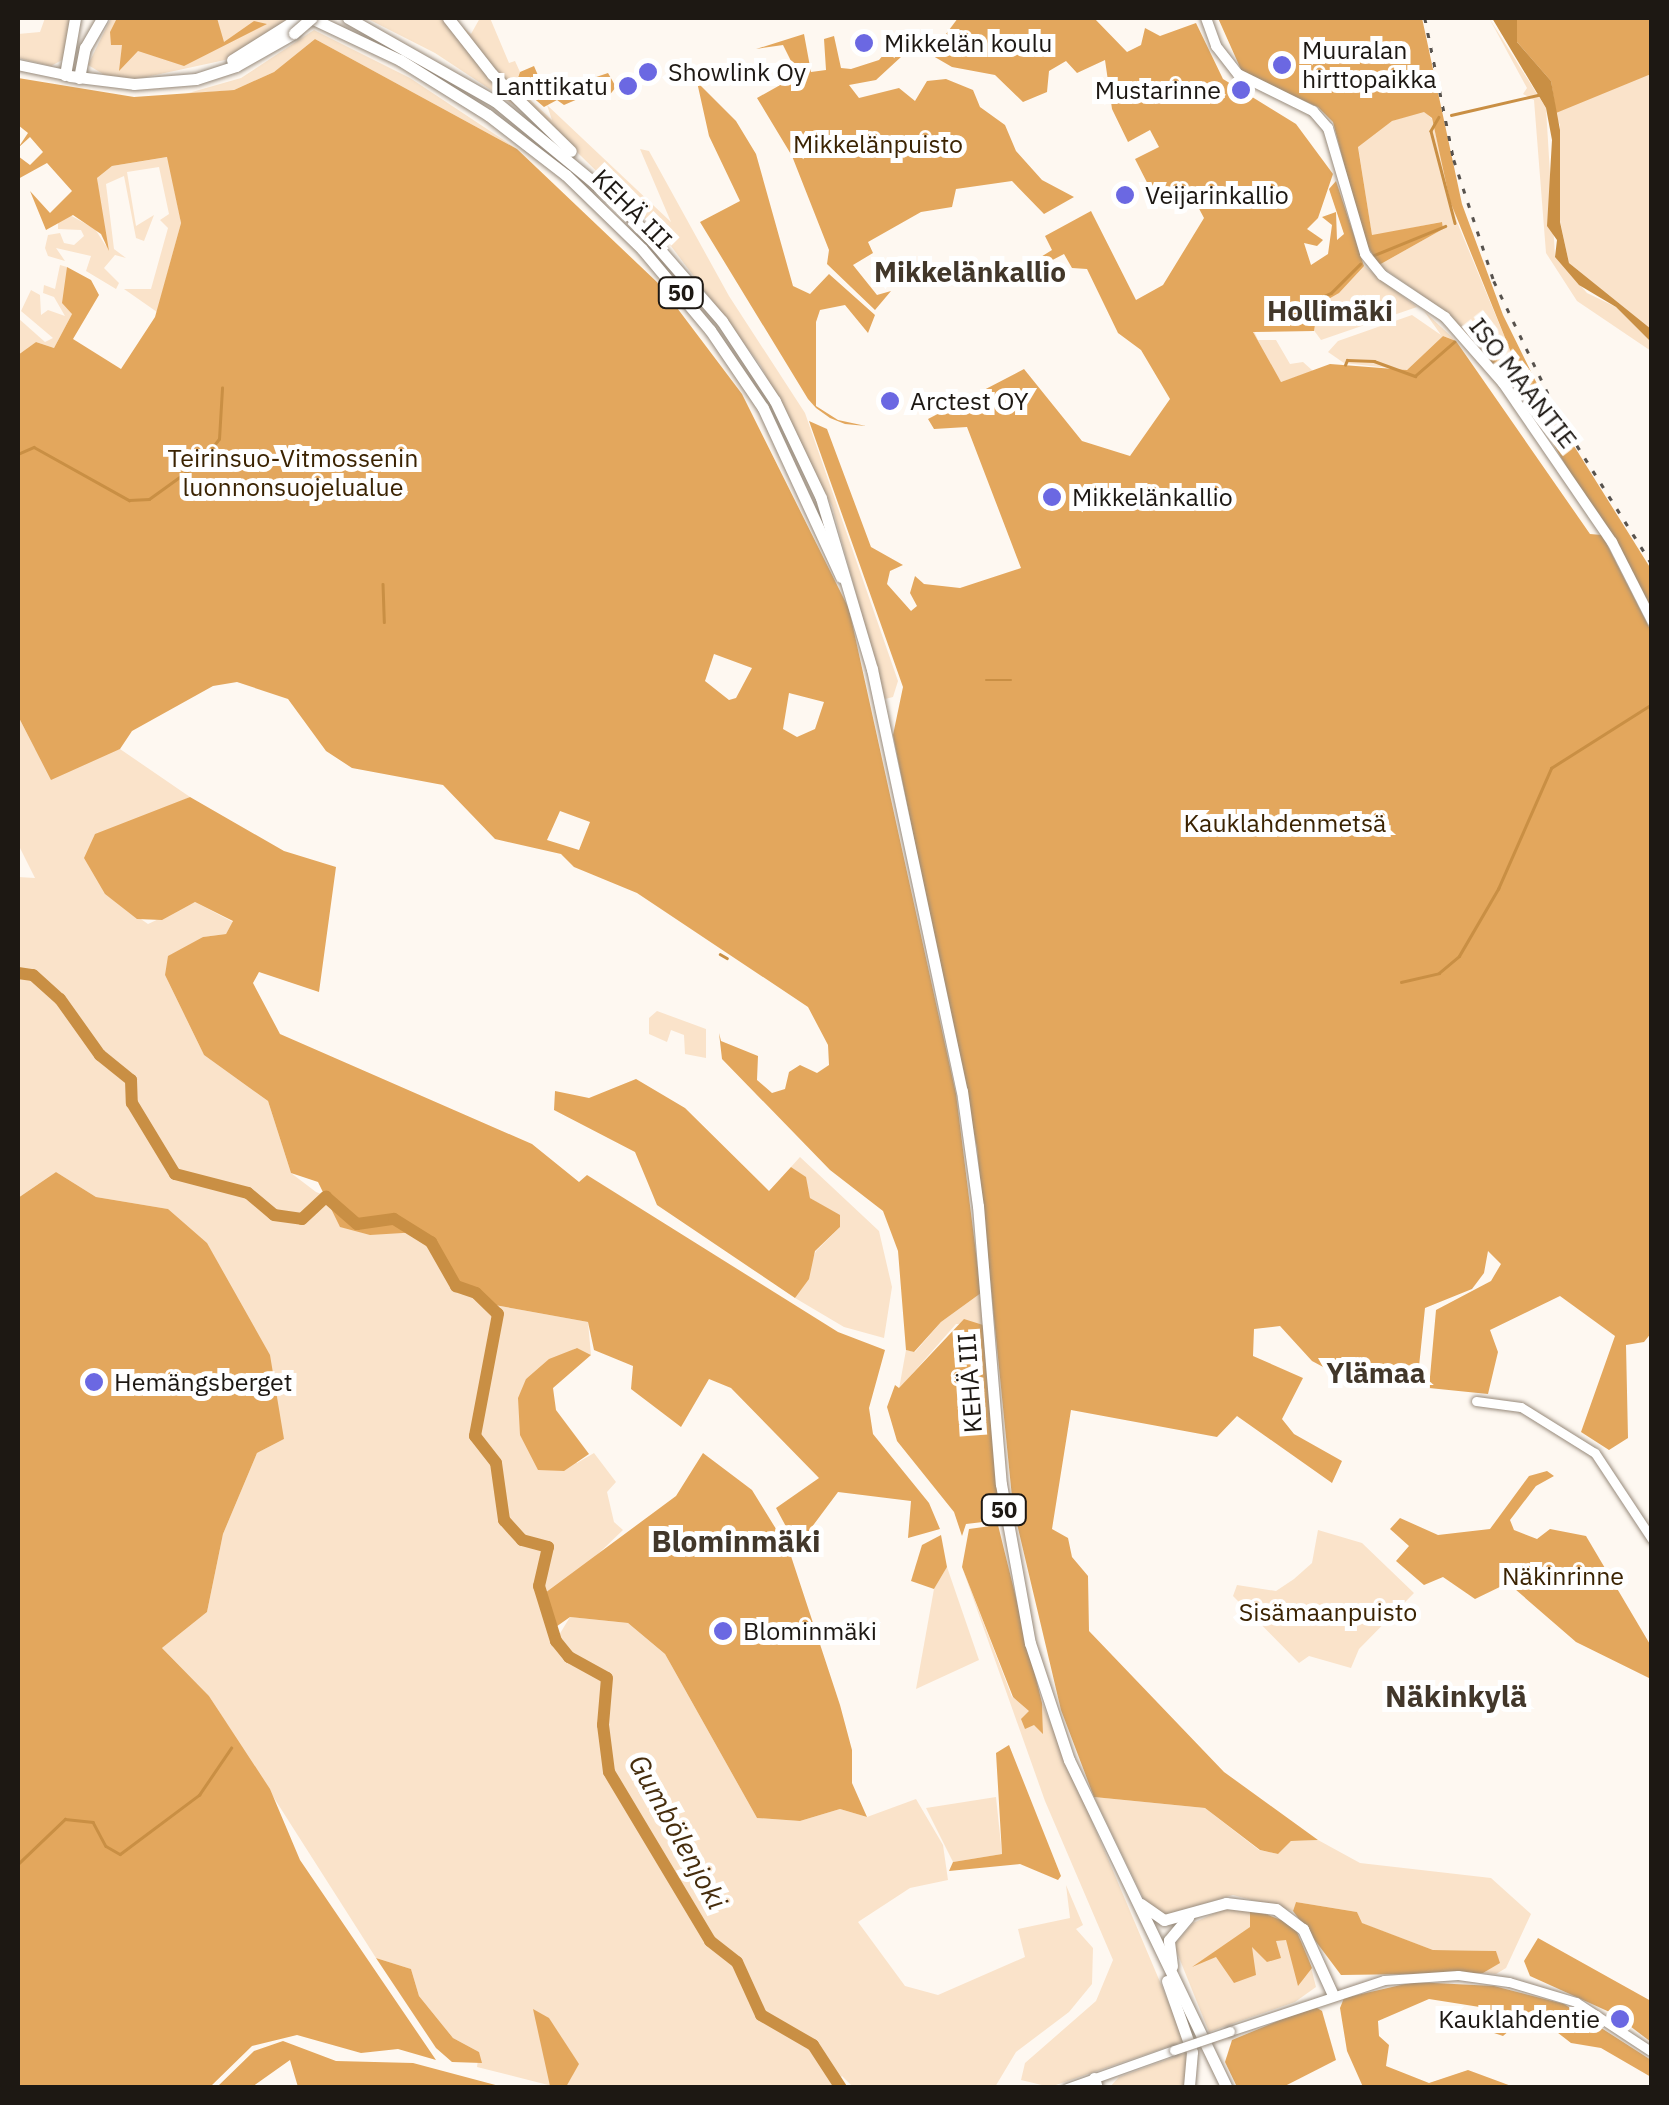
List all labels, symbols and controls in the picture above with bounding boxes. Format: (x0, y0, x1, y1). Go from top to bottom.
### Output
place label: Mikkelän koulu (884, 28, 1052, 58)
marker: Mikkelän koulu (853, 32, 875, 54)
place label: Muuralan hirttopaikka (1302, 36, 1437, 95)
marker: Muuralan hirttopaikka (1271, 54, 1293, 76)
place label: Showlink Oy (668, 57, 806, 87)
marker: Showlink Oy (637, 61, 659, 83)
place label: Lanttikatu (495, 71, 608, 101)
marker: Lanttikatu (617, 75, 639, 97)
place label: Mustarinne (1095, 75, 1221, 105)
marker: Mustarinne (1230, 79, 1252, 101)
park label: Mikkelänpuisto (793, 129, 963, 159)
street label: KEHÄ III (586, 163, 678, 255)
place label: Veijarinkallio (1145, 180, 1289, 210)
marker: Veijarinkallio (1114, 184, 1136, 206)
district label: Mikkelänkallio (874, 255, 1066, 289)
road number: 50 (656, 276, 706, 310)
district label: Hollimäki (1267, 294, 1393, 328)
street label: ISO MAANTIE (1463, 312, 1583, 454)
place label: Arctest OY (910, 386, 1028, 416)
marker: Arctest OY (879, 390, 901, 412)
park label: Teirinsuo-Vitmossenin luonnonsuojelualue (168, 444, 418, 503)
place label: Mikkelänkallio (1072, 482, 1233, 512)
marker: Mikkelänkallio (1041, 486, 1063, 508)
park label: Kauklahdenmetsä (1184, 808, 1386, 838)
street label: KEHÄ III (952, 1332, 988, 1434)
district label: Ylämaa (1326, 1356, 1426, 1390)
place label: Hemängsberget (114, 1367, 293, 1397)
marker: Hemängsberget (83, 1371, 105, 1393)
road number: 50 (979, 1493, 1029, 1527)
district label: Blominmäki (651, 1523, 821, 1559)
park label: Näkinrinne (1502, 1561, 1624, 1591)
park label: Sisämaanpuisto (1239, 1597, 1417, 1627)
place label: Blominmäki (743, 1616, 877, 1646)
marker: Blominmäki (712, 1620, 734, 1642)
district label: Näkinkylä (1385, 1678, 1527, 1714)
water label: Gumbölenjoki (622, 1749, 734, 1915)
place label: Kauklahdentie (1438, 2004, 1600, 2034)
marker: Kauklahdentie (1609, 2008, 1631, 2030)

